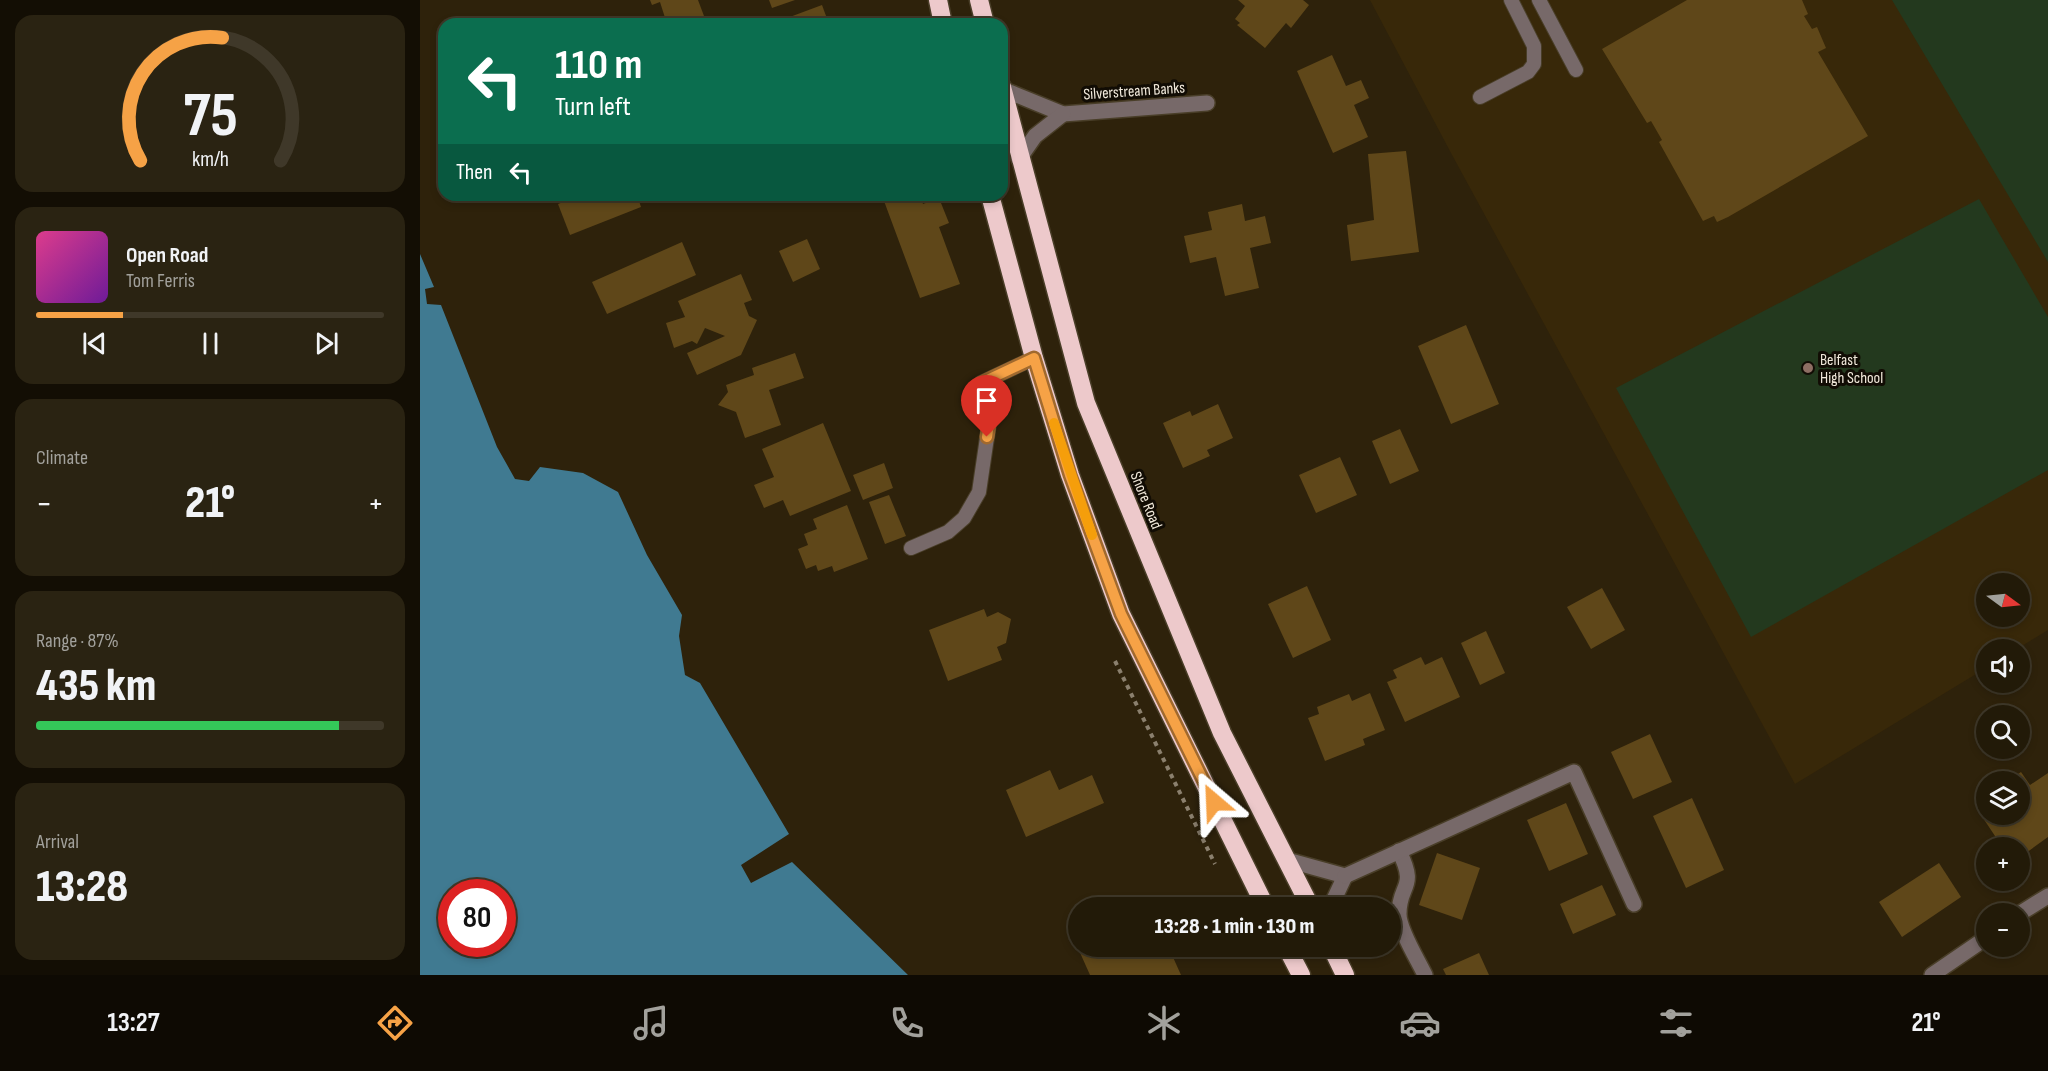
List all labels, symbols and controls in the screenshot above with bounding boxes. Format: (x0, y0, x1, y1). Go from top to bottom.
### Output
text: 110 m (555, 40, 642, 91)
icon: left (456, 42, 534, 120)
street label: Silverstream Banks (1083, 78, 1186, 105)
text: 75 (183, 79, 237, 154)
text: Turn left (555, 91, 631, 123)
text: km/h (191, 147, 229, 172)
icon: left (504, 156, 537, 189)
text: Then (456, 159, 492, 186)
text: Open Road (126, 242, 208, 269)
text: Tom Ferris (126, 269, 195, 293)
icon: previous (78, 327, 111, 360)
icon: pause (194, 327, 227, 360)
icon: next (310, 327, 343, 360)
place label: Belfast High School (1820, 351, 1883, 388)
marker: Belfast High School (1801, 361, 1815, 375)
pin (961, 375, 1012, 437)
icon: arrive (970, 384, 1003, 417)
text: Climate (36, 446, 88, 470)
street label: Shore Road (1126, 469, 1166, 532)
text: 21° (185, 476, 235, 531)
text: − (36, 484, 52, 524)
text: + (368, 484, 384, 524)
north arrow (1976, 573, 2030, 627)
map controls (1976, 573, 2030, 957)
text: Range · 87% (36, 629, 119, 653)
button: sound (1976, 639, 2030, 693)
text: 435 km (36, 659, 156, 714)
button: search (1976, 705, 2030, 759)
position arrow (1182, 770, 1246, 834)
button: layers (1976, 771, 2030, 825)
text: Arrival (36, 830, 79, 854)
button: + (1976, 837, 2030, 891)
text: 13:28 (36, 860, 128, 915)
speed limit sign: 80 (438, 879, 516, 957)
button: − (1976, 903, 2030, 957)
text: 13:28 · 1 min · 130 m (1155, 913, 1314, 940)
icon: directions (374, 1002, 416, 1044)
icon: music (630, 1002, 672, 1044)
icon: phone (886, 1002, 928, 1044)
icon: climate (1143, 1002, 1185, 1044)
icon: car (1399, 1002, 1441, 1044)
icon: filters (1655, 1002, 1697, 1044)
text: 13:27 (107, 1007, 159, 1039)
text: 21° (1911, 1007, 1941, 1039)

